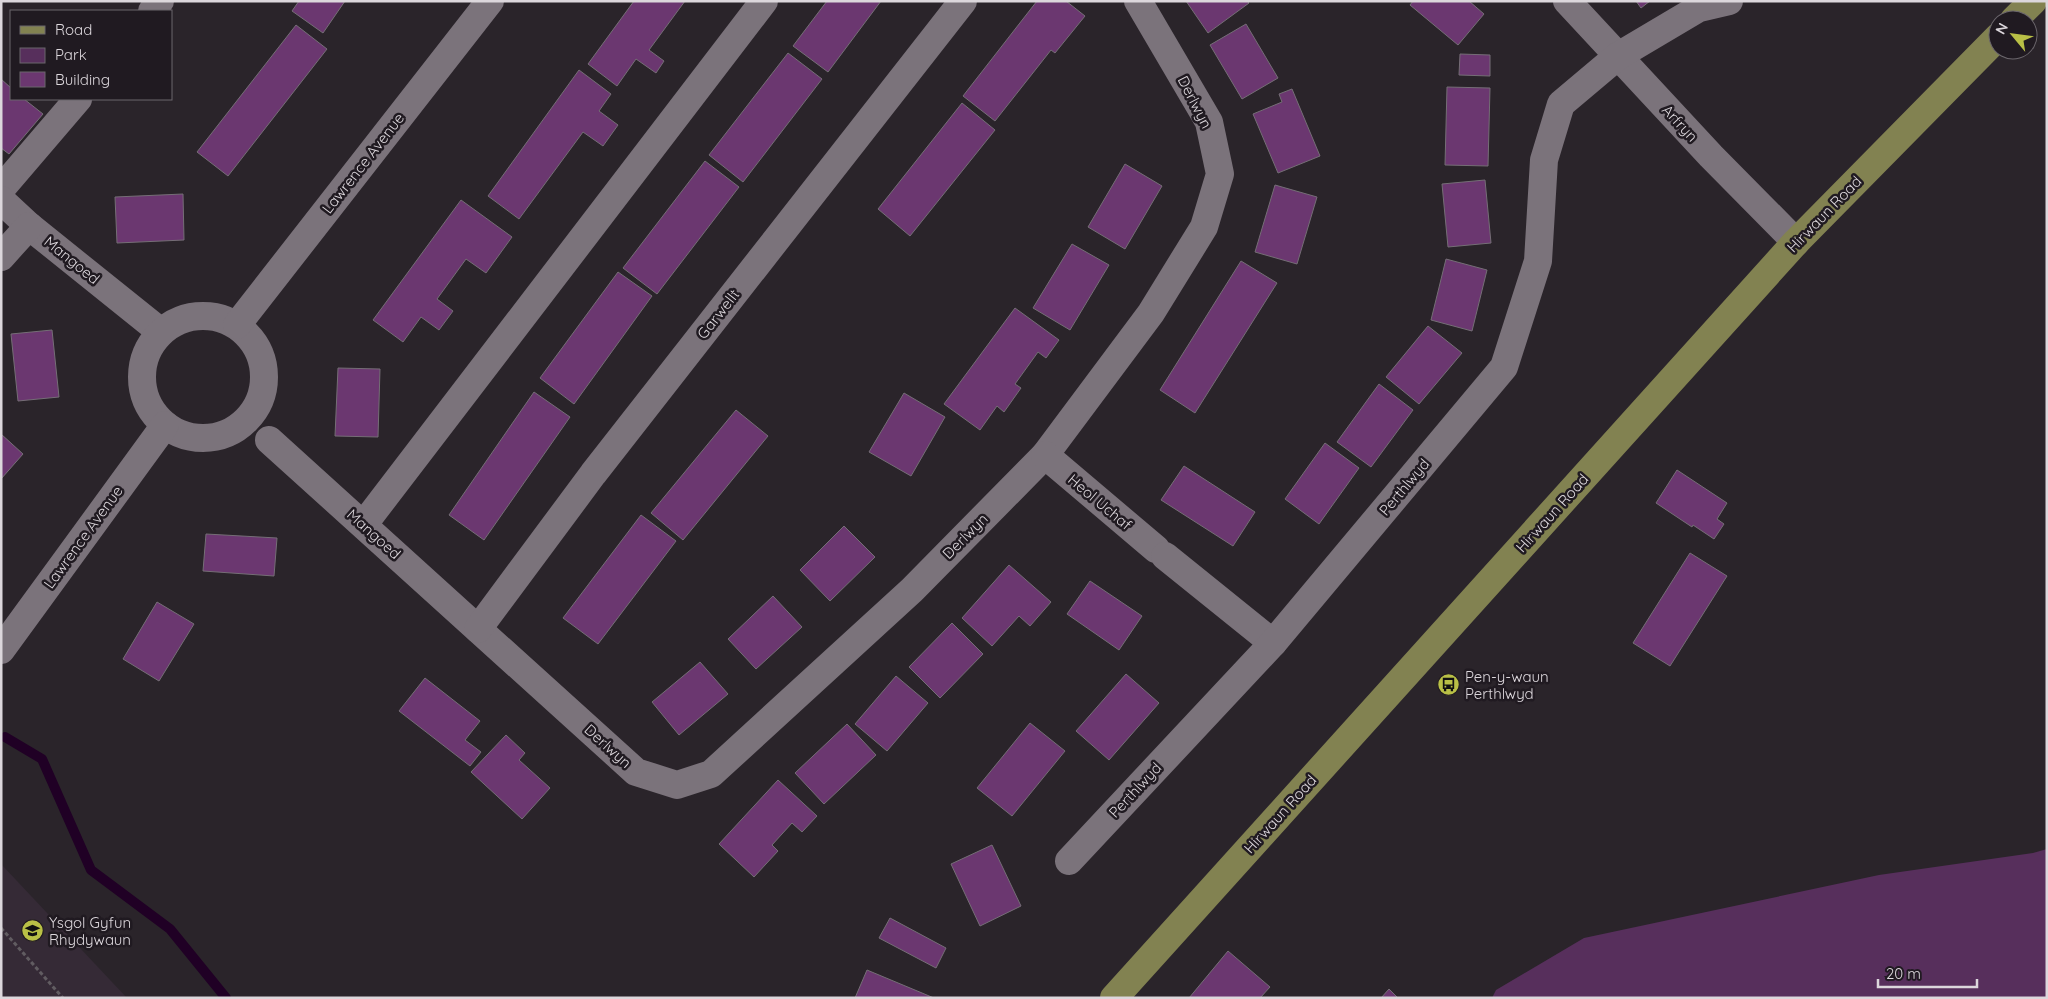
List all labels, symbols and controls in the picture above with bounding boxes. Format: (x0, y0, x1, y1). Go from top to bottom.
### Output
legend (10, 10, 172, 100)
north arrow (1988, 10, 2038, 60)
text: Road (55, 20, 92, 39)
text: N (1991, 20, 2012, 38)
text: Park (55, 45, 87, 64)
text: Building (55, 70, 110, 89)
street label: Derlwyn (1174, 72, 1216, 132)
street label: Arfryn (1658, 100, 1702, 146)
street label: Lawrence Avenue (318, 109, 408, 217)
street label: Hirwaun Road (1783, 172, 1865, 256)
street label: Mangoed (40, 232, 104, 288)
street label: Garwellt (693, 285, 743, 343)
street label: Perthlwyd (1375, 455, 1433, 519)
street label: Heol Uchaf (1064, 470, 1136, 535)
street label: Hirwaun Road (1512, 470, 1592, 556)
street label: Lawrence Avenue (39, 482, 127, 592)
street label: Mangoed (343, 505, 405, 563)
street label: Derlwyn (938, 509, 992, 563)
place label: Pen-y-waun Perthlwyd (1465, 667, 1549, 703)
bus stop icon: Pen-y-waun Perthlwyd (1437, 673, 1461, 697)
street label: Derlwyn (581, 720, 635, 772)
street label: Perthlwyd (1105, 758, 1165, 822)
street label: Hirwaun Road (1240, 771, 1320, 857)
place label: Ysgol Gyfun Rhydywaun (49, 913, 131, 949)
school or university icon: Ysgol Gyfun Rhydywaun (21, 919, 45, 943)
scale bar (1878, 956, 1977, 988)
text: 20 m (1886, 964, 1921, 983)

